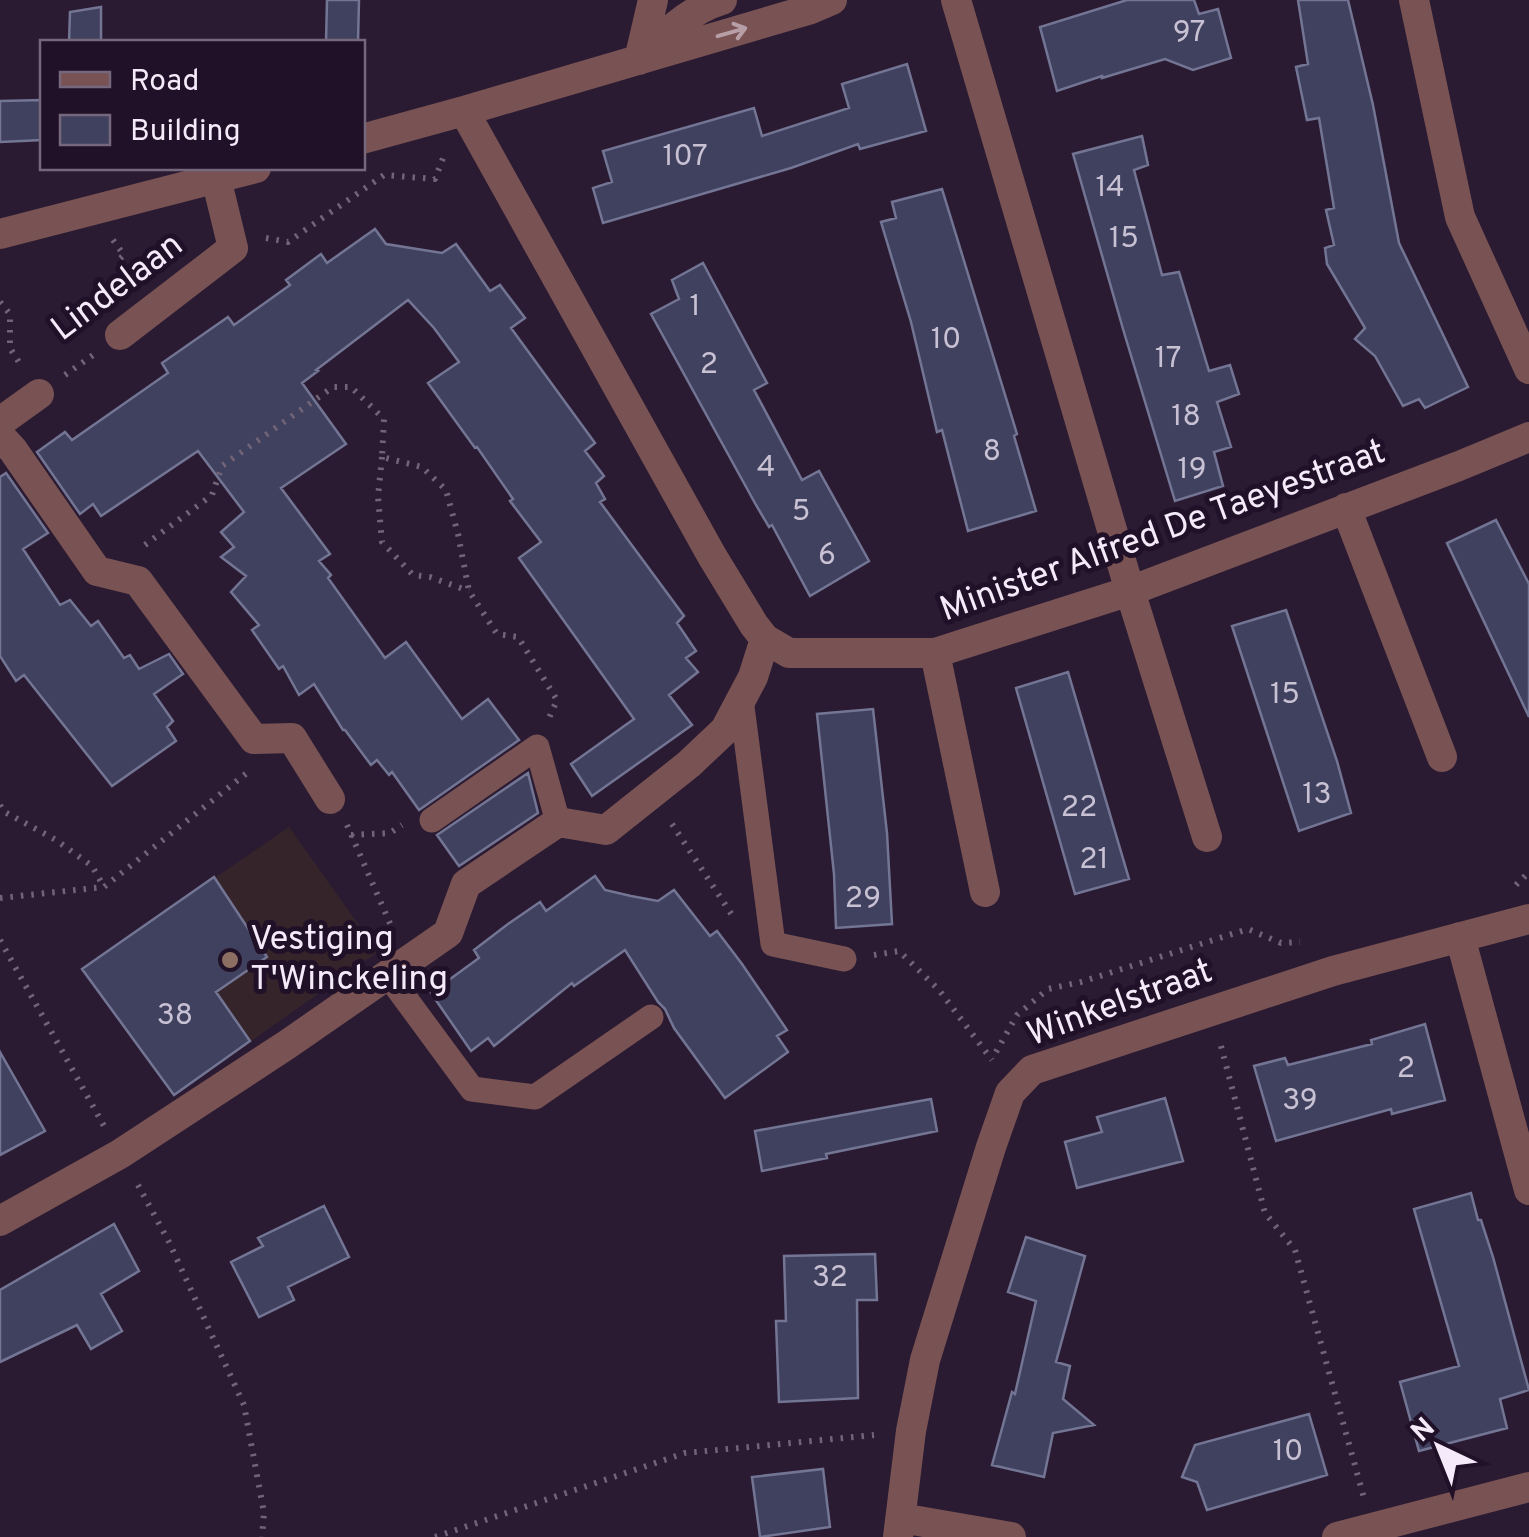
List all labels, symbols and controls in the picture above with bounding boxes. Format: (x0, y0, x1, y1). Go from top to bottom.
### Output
house number: 97 (1173, 15, 1205, 52)
one-way arrow (716, 22, 747, 40)
legend (40, 40, 365, 170)
text: Road (130, 64, 199, 101)
text: Building (130, 114, 241, 151)
house number: 107 (662, 139, 708, 176)
house number: 14 (1095, 170, 1125, 207)
house number: 15 (1109, 221, 1139, 258)
street label: Lindelaan (43, 224, 193, 352)
house number: 1 (689, 289, 701, 326)
house number: 10 (931, 322, 961, 359)
house number: 17 (1155, 341, 1181, 378)
house number: 2 (700, 347, 718, 384)
house number: 18 (1171, 399, 1201, 436)
street label: Minister Alfred De Taeyestraat (934, 431, 1392, 633)
house number: 8 (983, 434, 1001, 471)
house number: 4 (757, 450, 775, 487)
house number: 19 (1177, 452, 1207, 489)
house number: 5 (792, 494, 810, 531)
house number: 6 (818, 538, 836, 575)
house number: 15 (1270, 677, 1300, 714)
house number: 13 (1302, 777, 1332, 814)
house number: 22 (1061, 790, 1097, 827)
house number: 21 (1079, 842, 1109, 879)
house number: 29 (845, 881, 881, 918)
place label: Vestiging T'Winckeling (250, 918, 448, 1002)
marker: Vestiging T'Winckeling (219, 949, 241, 971)
street label: Winkelstraat (1021, 950, 1219, 1058)
house number: 38 (157, 998, 193, 1035)
house number: 2 (1397, 1051, 1415, 1088)
house number: 39 (1282, 1083, 1318, 1120)
house number: 32 (812, 1260, 848, 1297)
north arrow (1389, 1397, 1489, 1497)
text: N (1404, 1411, 1444, 1451)
house number: 10 (1273, 1434, 1303, 1471)

